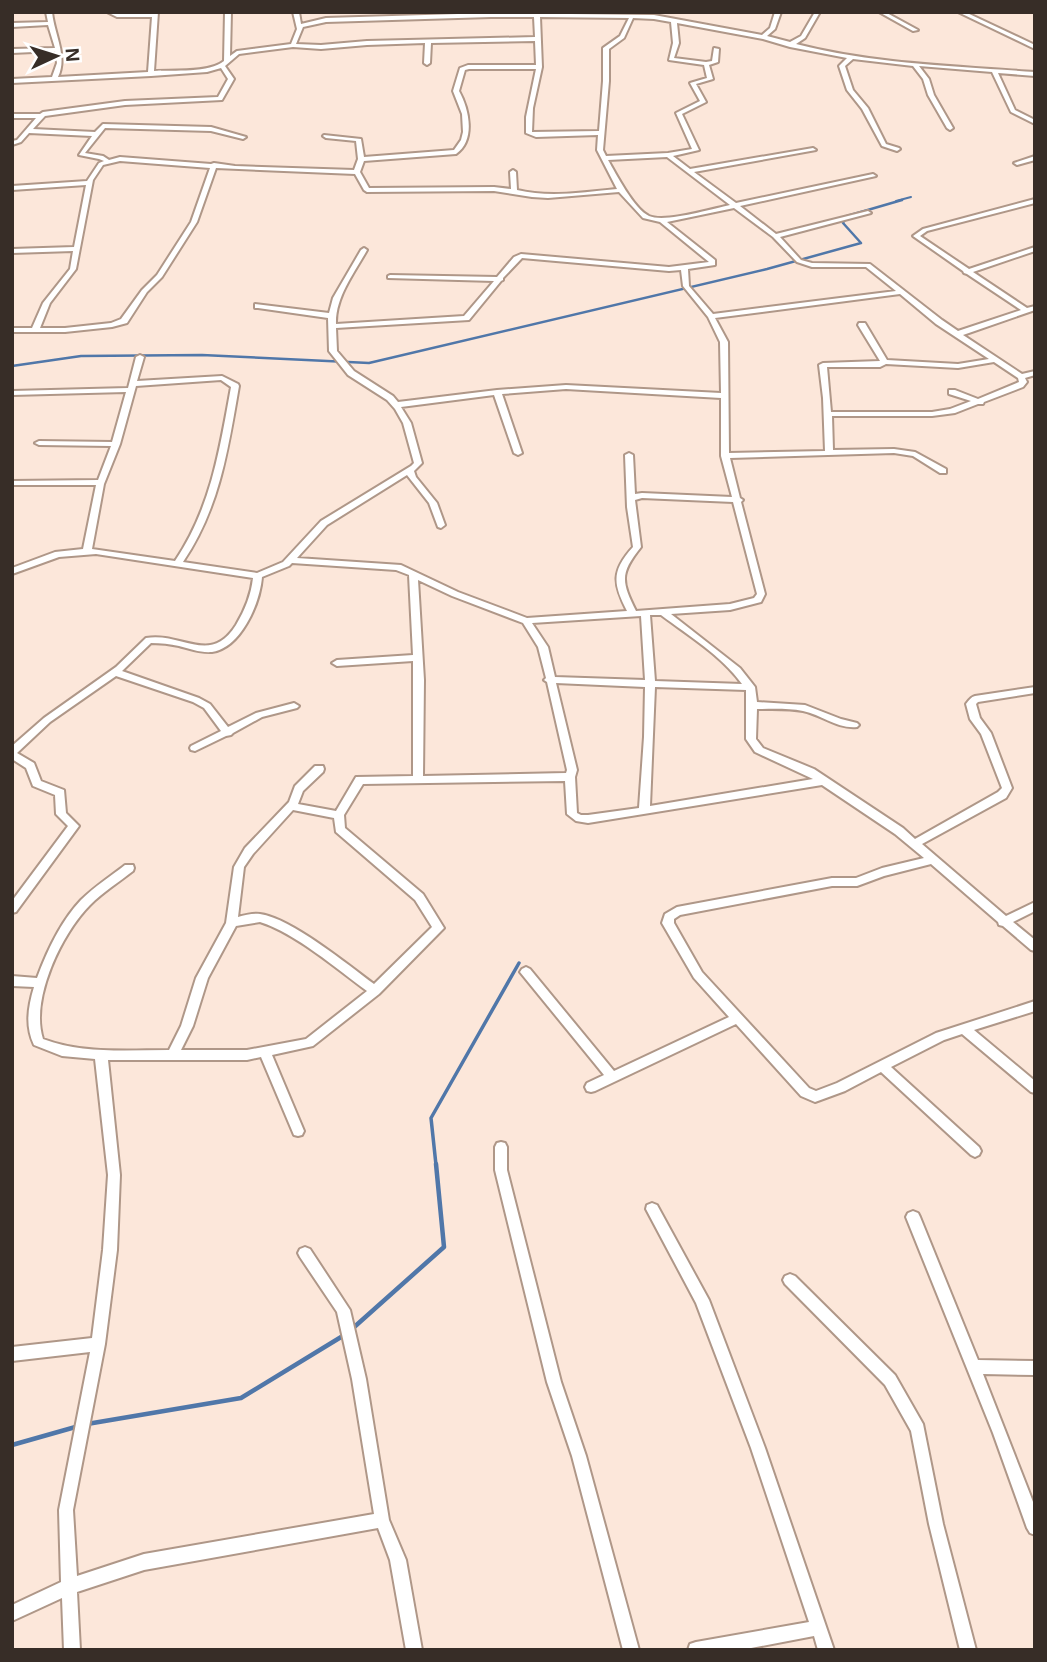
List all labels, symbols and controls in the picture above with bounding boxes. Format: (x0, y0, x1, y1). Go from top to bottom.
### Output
north arrow (21, 21, 91, 91)
text: N (62, 47, 83, 62)

